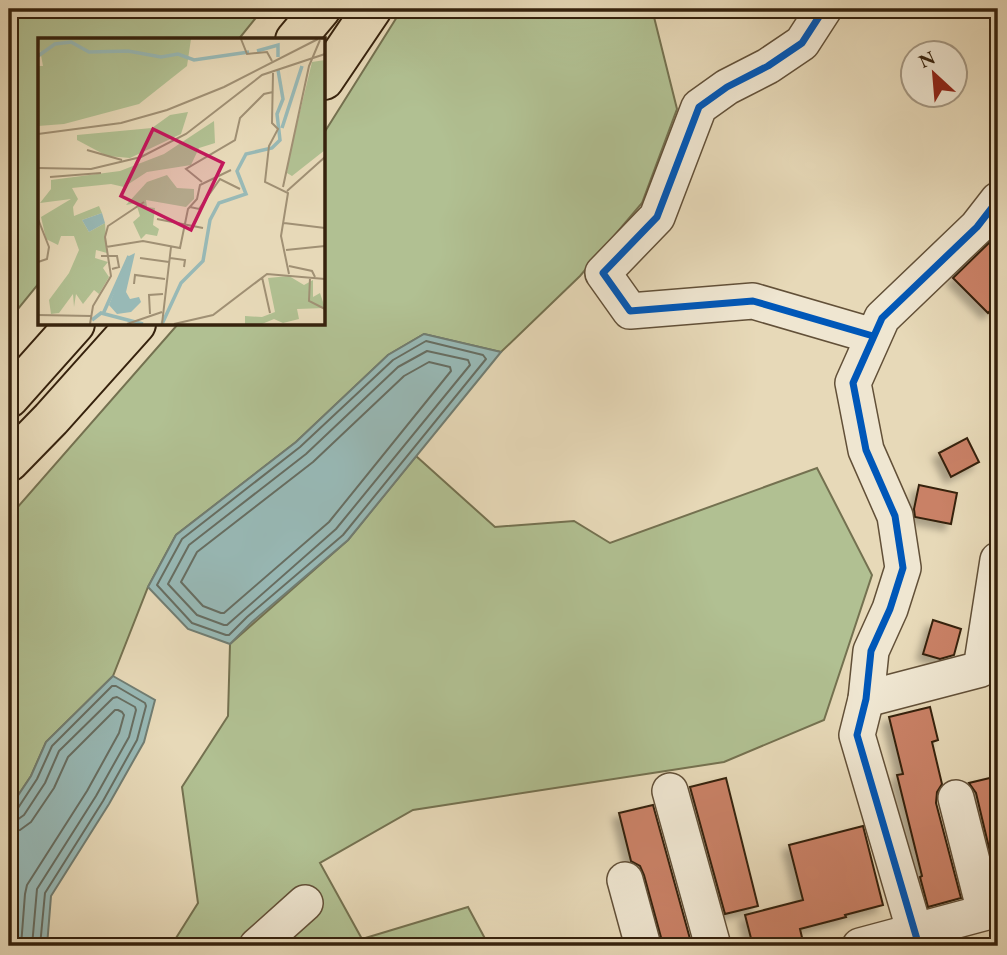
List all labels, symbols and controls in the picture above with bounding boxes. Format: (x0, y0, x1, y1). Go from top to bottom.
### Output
inset map (38, 38, 326, 326)
north arrow (898, 38, 968, 108)
text: N (914, 44, 940, 74)

